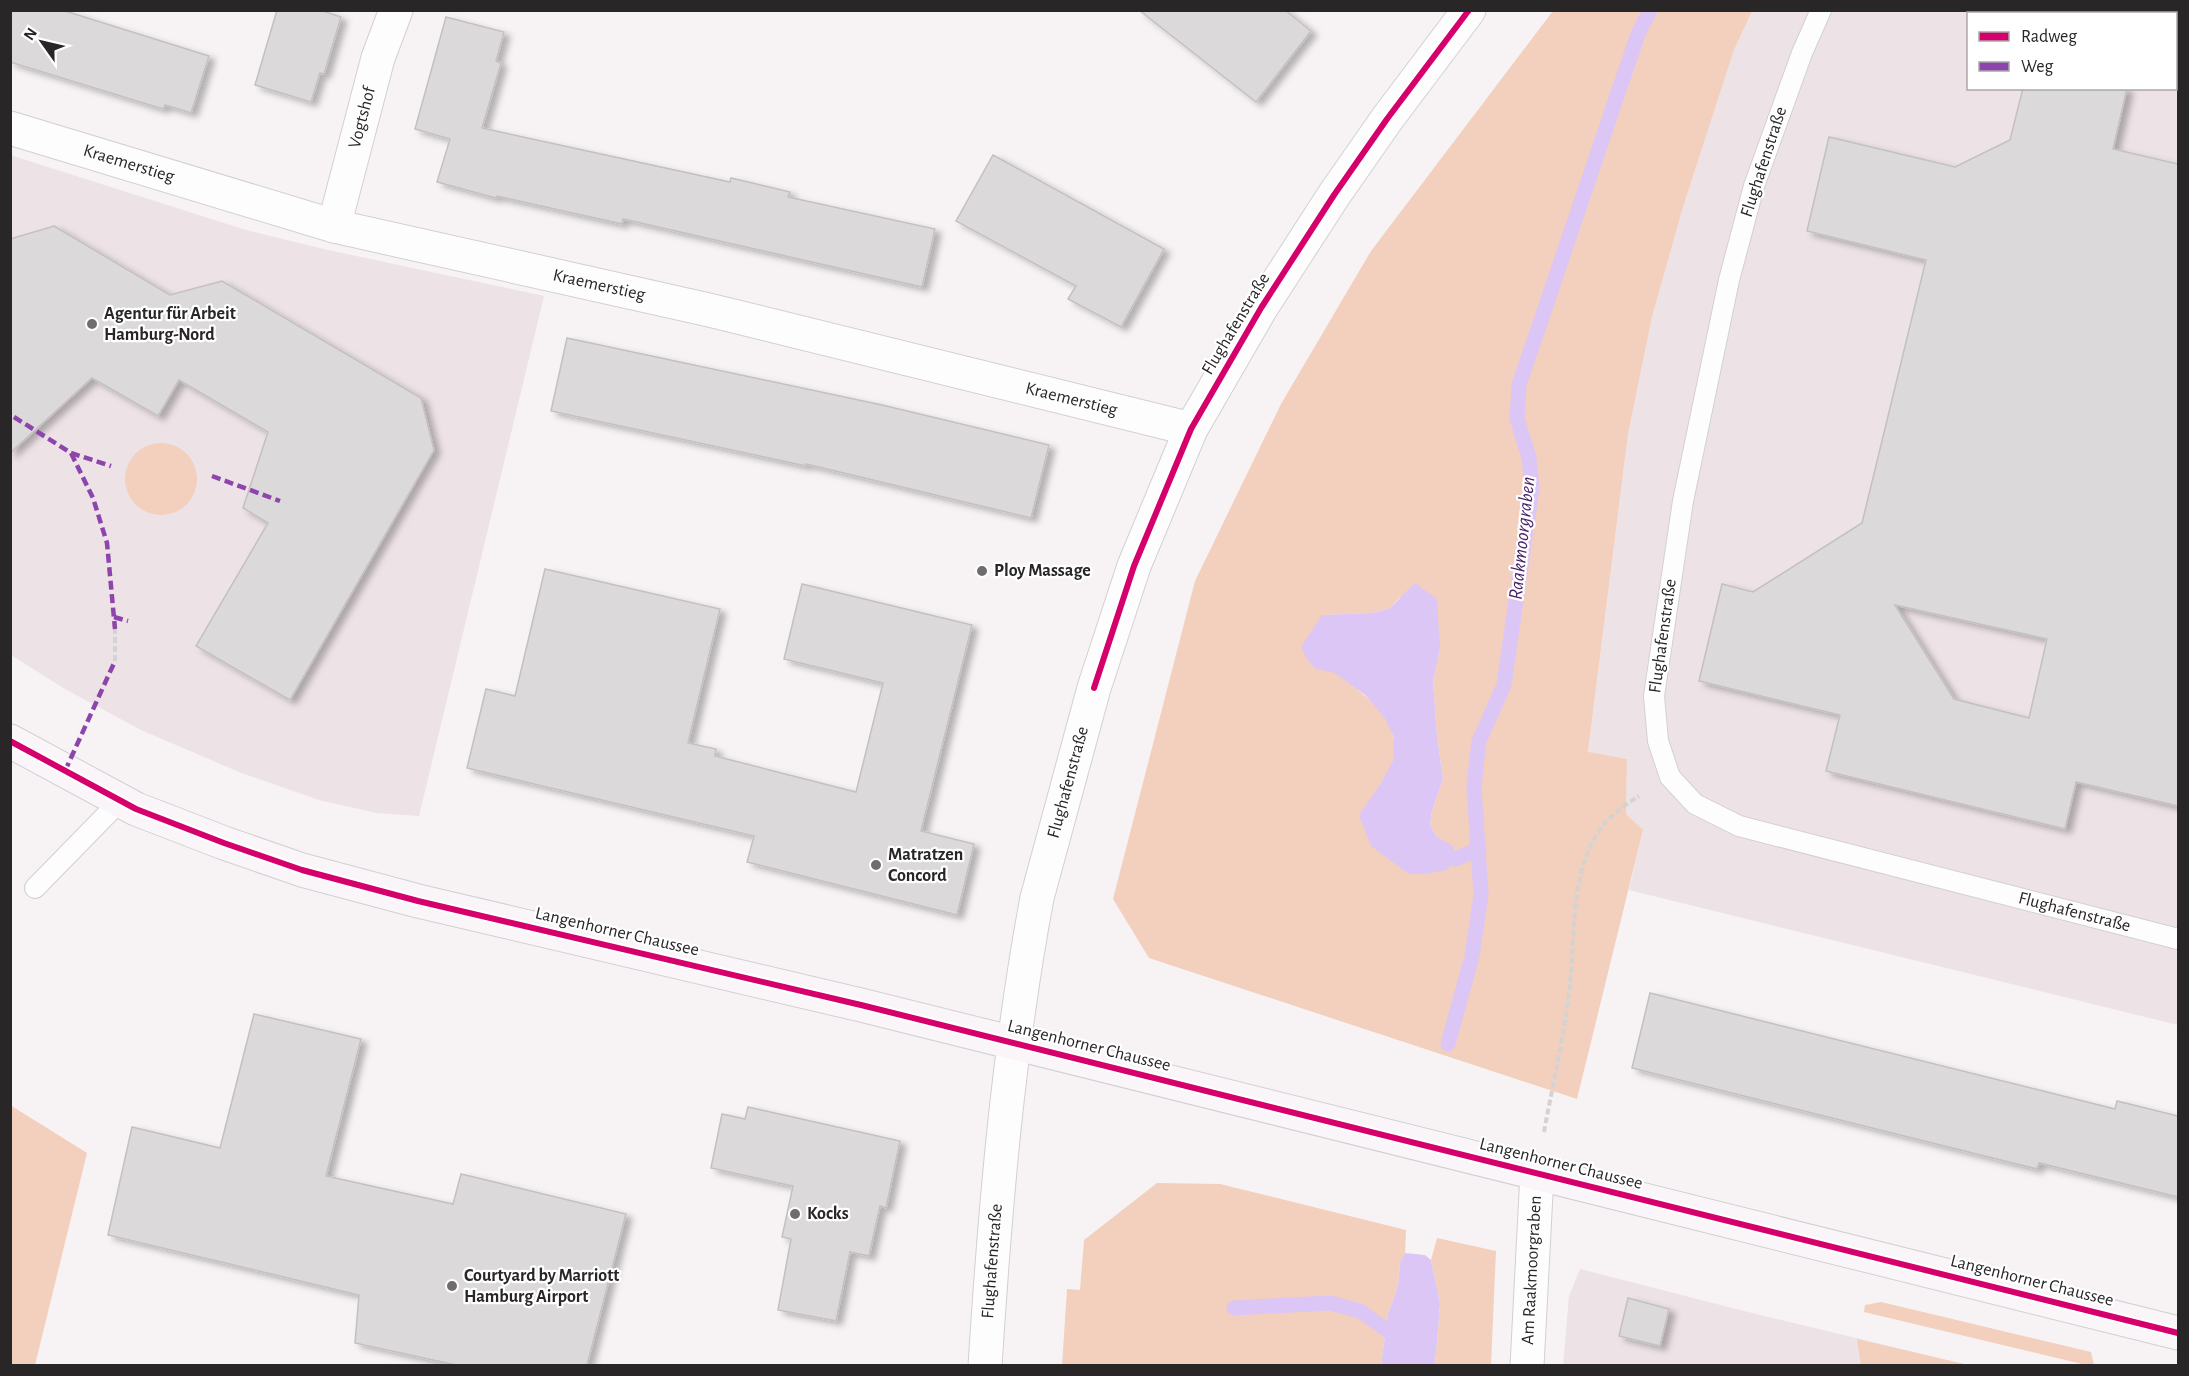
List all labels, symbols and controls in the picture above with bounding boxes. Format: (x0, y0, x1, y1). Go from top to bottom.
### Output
north arrow (12, 12, 72, 72)
legend (1967, 12, 2177, 90)
text: N (21, 25, 40, 43)
text: Radweg (2021, 28, 2077, 46)
text: Weg (2021, 58, 2053, 76)
street label: Vogtshof (346, 84, 379, 150)
street label: Flughafenstraße (1738, 105, 1790, 219)
street label: Kraemerstieg (81, 142, 177, 186)
street label: Kraemerstieg (551, 266, 647, 304)
street label: Flughafenstraße (1199, 270, 1273, 378)
place label: Agentur für Arbeit Hamburg-Nord (104, 305, 236, 344)
marker: Agentur für Arbeit Hamburg-Nord (85, 317, 99, 331)
street label: Kraemerstieg (1023, 379, 1119, 420)
water label: Raakmoorgraben (1506, 475, 1538, 601)
place label: Ploy Massage (994, 562, 1091, 580)
marker: Ploy Massage (975, 564, 989, 578)
street label: Flughafenstraße (1646, 578, 1680, 694)
street label: Flughafenstraße (1045, 724, 1092, 840)
place label: Matratzen Concord (888, 846, 963, 885)
marker: Matratzen Concord (869, 858, 883, 872)
street label: Flughafenstraße (2016, 889, 2132, 935)
street label: Langenhorner Chaussee (533, 904, 701, 960)
street label: Langenhorner Chaussee (1006, 1017, 1172, 1075)
street label: Langenhorner Chaussee (1478, 1135, 1644, 1193)
street label: Am Raakmoorgraben (1519, 1195, 1545, 1345)
street label: Flughafenstraße (979, 1203, 1006, 1319)
place label: Kocks (807, 1205, 849, 1223)
marker: Kocks (788, 1207, 802, 1221)
street label: Langenhorner Chaussee (1949, 1252, 2115, 1310)
place label: Courtyard by Marriott Hamburg Airport (464, 1267, 619, 1306)
marker: Courtyard by Marriott Hamburg Airport (445, 1279, 459, 1293)

